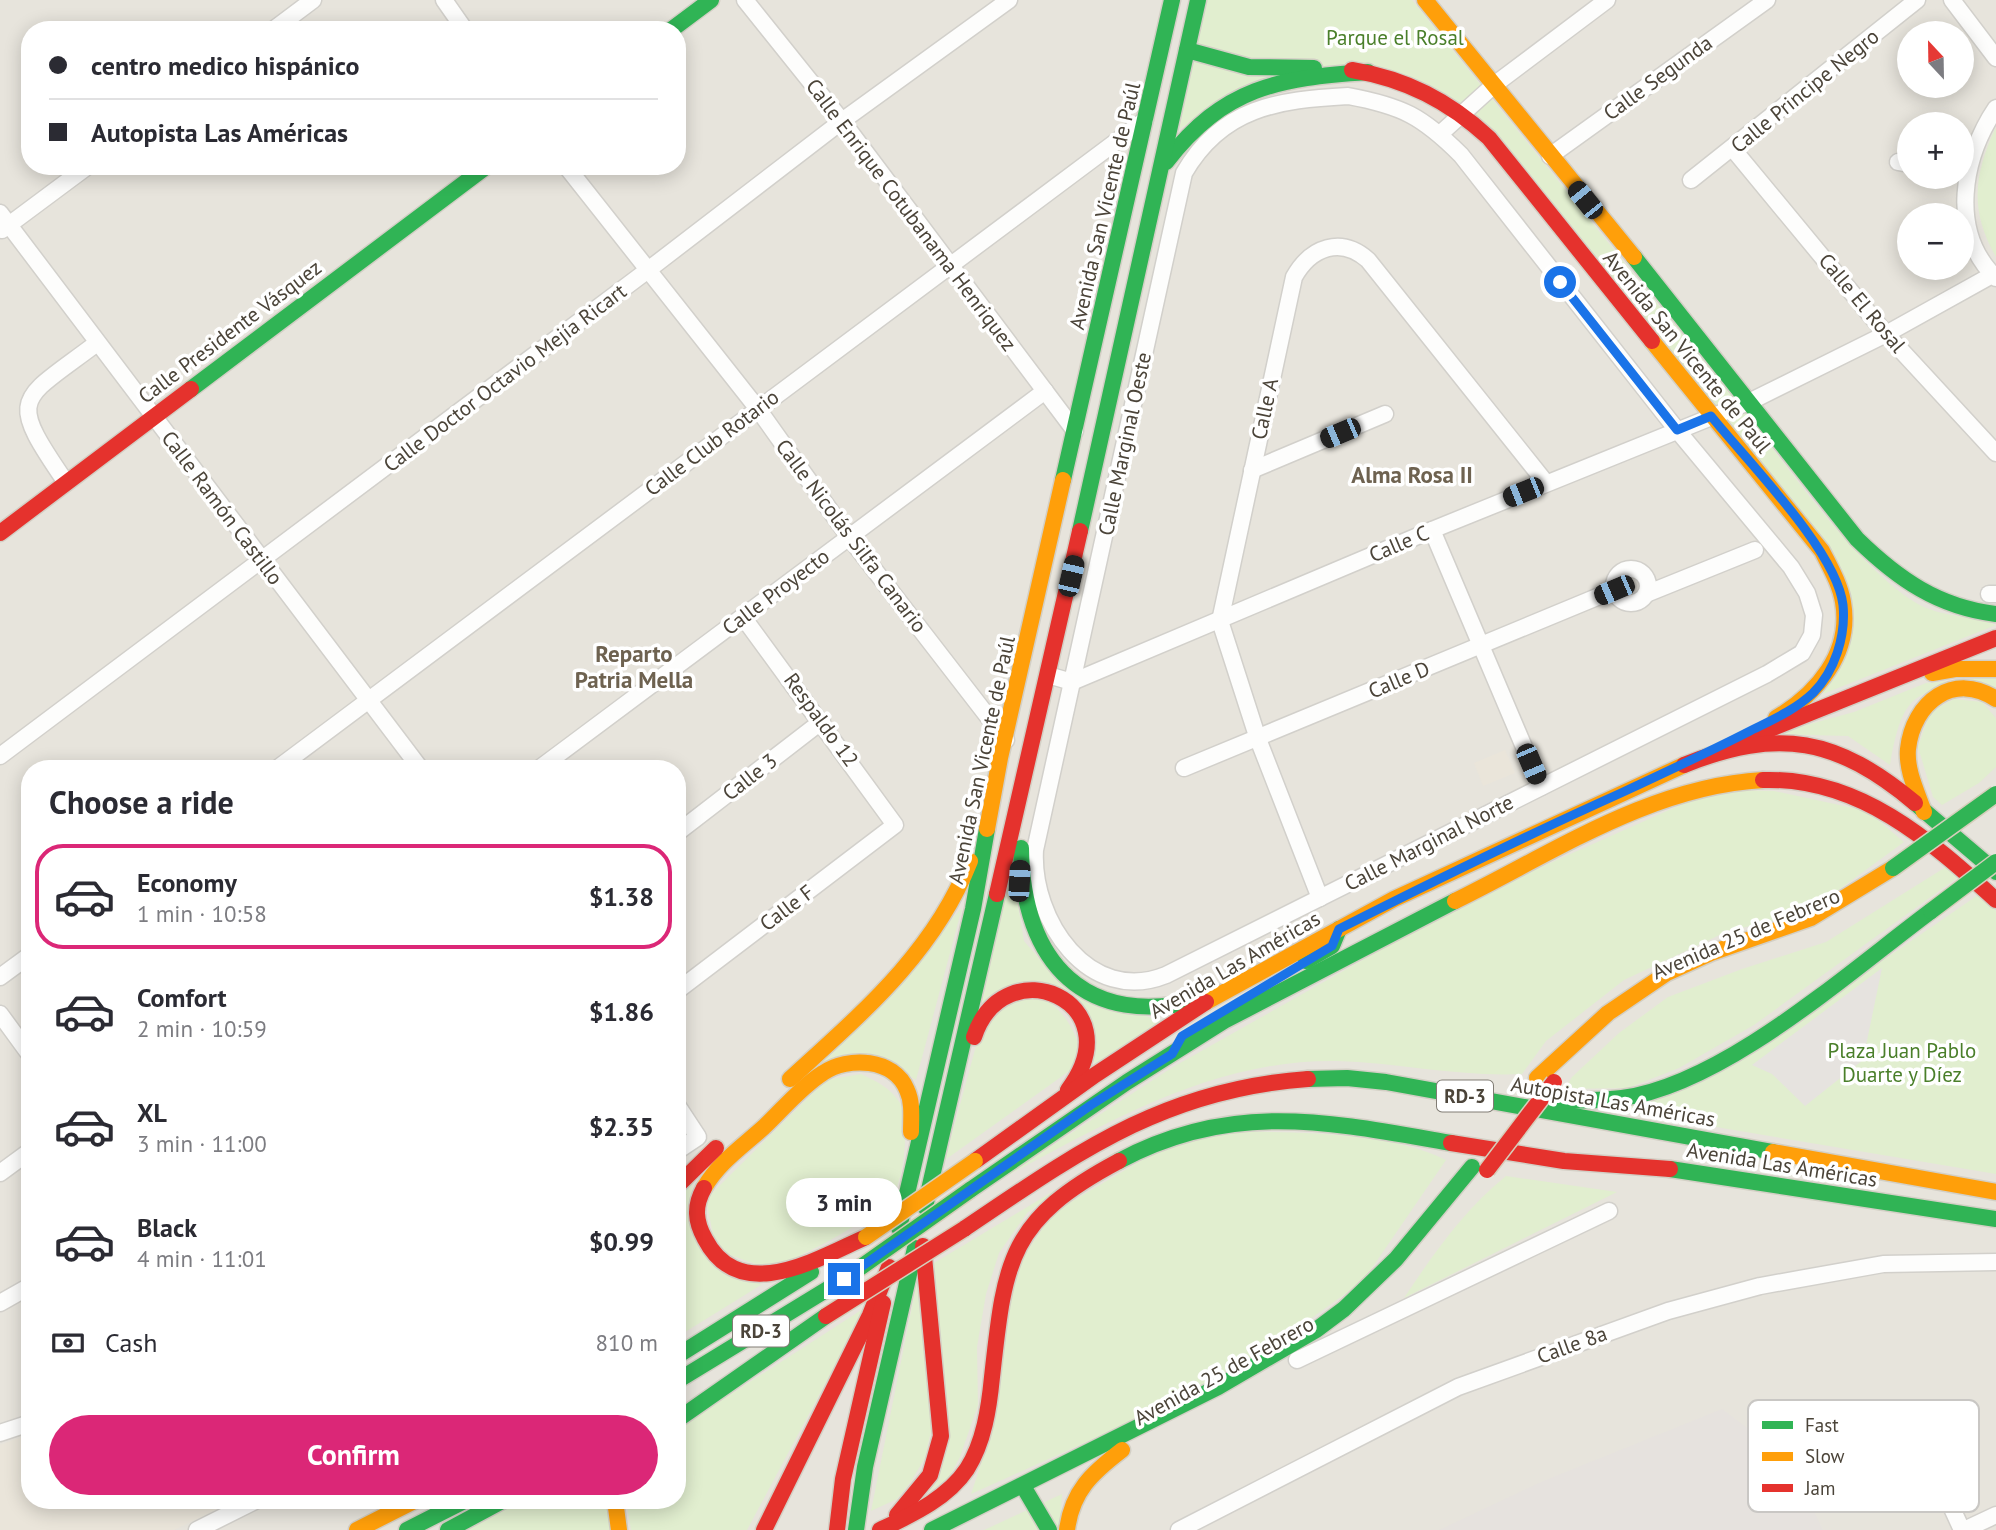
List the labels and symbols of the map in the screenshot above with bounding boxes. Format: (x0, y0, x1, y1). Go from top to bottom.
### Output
north arrow (1897, 21, 1974, 98)
street label: Calle Principe Negro (1725, 23, 1884, 159)
park label: Parque el Rosal (1326, 24, 1464, 51)
street label: Calle Segunda (1598, 29, 1717, 126)
street label: Calle Enrique Cotubanama Henriquez (800, 73, 1023, 356)
street label: Avenida San Vicente de Paúl (1063, 80, 1146, 332)
car (1564, 177, 1607, 223)
street label: Avenida San Vicente de Paúl (1597, 245, 1777, 458)
street label: Calle El Rosal (1813, 247, 1912, 358)
street label: Calle Presidente Vásquez (133, 254, 327, 409)
route start (1544, 266, 1576, 298)
street label: Calle Doctor Octavio Mejía Ricart (378, 277, 632, 478)
street label: Calle Marginal Oeste (1092, 350, 1157, 538)
street label: Calle A (1245, 375, 1284, 442)
street label: Calle Club Rotario (639, 383, 784, 502)
car (1317, 415, 1364, 451)
street label: Calle Ramón Castillo (156, 425, 289, 590)
street label: Calle Nicolás Silfa Canario (770, 434, 933, 638)
district label: Alma Rosa II (1351, 460, 1473, 489)
car (1500, 474, 1547, 510)
street label: Calle C (1365, 519, 1433, 568)
street label: Calle Proyecto (717, 543, 835, 641)
car (1057, 553, 1086, 599)
car (1591, 572, 1638, 608)
street label: Avenida San Vicente de Paúl (942, 633, 1021, 886)
district label: Reparto Patria Mella (575, 639, 693, 694)
street label: Calle D (1364, 655, 1434, 705)
street label: Respaldo 12 (778, 667, 865, 772)
car (1514, 741, 1549, 787)
street label: Calle 3 (717, 747, 782, 806)
street label: Calle Marginal Norte (1340, 788, 1518, 897)
car (1008, 859, 1031, 903)
street label: Calle F (754, 878, 819, 937)
street label: Avenida 25 de Febrero (1648, 882, 1844, 985)
street label: Avenida Las Américas (1145, 905, 1325, 1024)
park label: Plaza Juan Pablo Duarte y Díez (1828, 1037, 1976, 1088)
street label: Autopista Las Américas (1509, 1070, 1717, 1133)
road number: RD-3 (1437, 1080, 1493, 1112)
street label: Avenida Las Américas (1685, 1136, 1879, 1193)
callout: 3 min (786, 1178, 902, 1226)
route end (828, 1263, 860, 1295)
street label: Avenida 25 de Febrero (1129, 1310, 1319, 1431)
road number: RD-3 (733, 1316, 789, 1346)
street label: Calle 8a (1533, 1319, 1610, 1370)
legend (1748, 1400, 1979, 1512)
text: Fast (1805, 1413, 1839, 1437)
text: Slow (1805, 1444, 1845, 1468)
text: Jam (1804, 1476, 1835, 1500)

